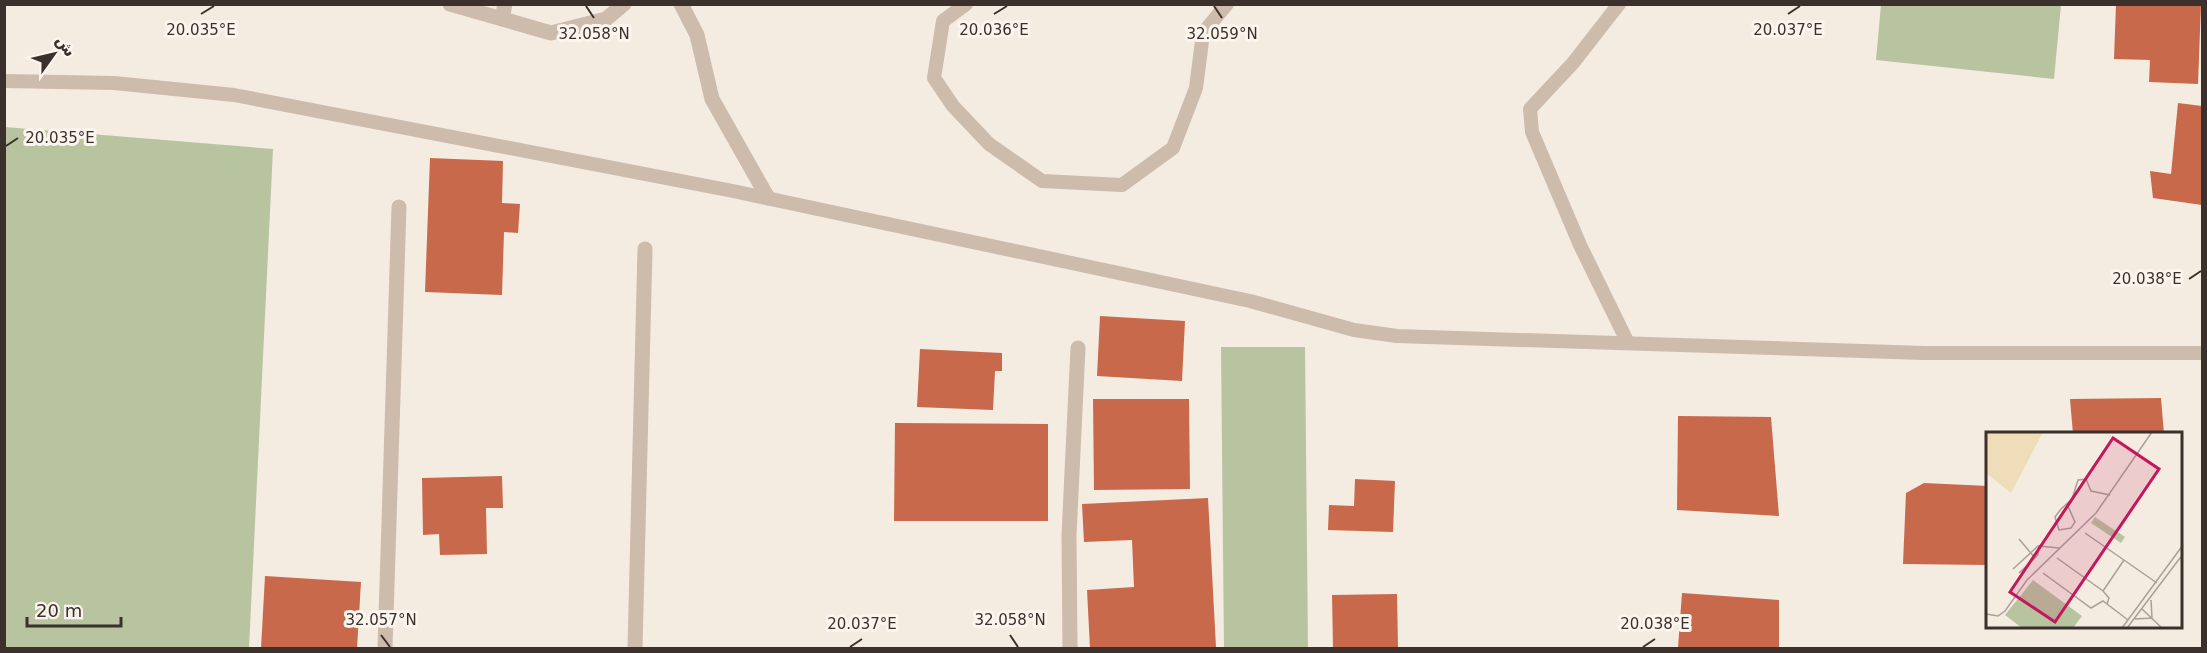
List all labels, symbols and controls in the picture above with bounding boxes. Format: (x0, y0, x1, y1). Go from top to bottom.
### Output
text: 20.035°E (166, 21, 236, 39)
text: 20.036°E (959, 21, 1029, 39)
text: 20.037°E (1753, 21, 1823, 39)
north arrow (24, 24, 84, 84)
text: 32.058°N (558, 25, 630, 43)
text: 32.059°N (1186, 25, 1258, 43)
text: ش (52, 31, 80, 60)
text: 20.035°E (25, 129, 95, 147)
text: 20.038°E (2112, 270, 2182, 288)
inset map (1986, 432, 2183, 629)
scale bar (27, 590, 122, 628)
text: 20 m (36, 600, 82, 621)
text: 32.057°N (345, 611, 417, 629)
text: 32.058°N (974, 611, 1046, 629)
text: 20.037°E (827, 615, 897, 633)
text: 20.038°E (1620, 615, 1690, 633)

